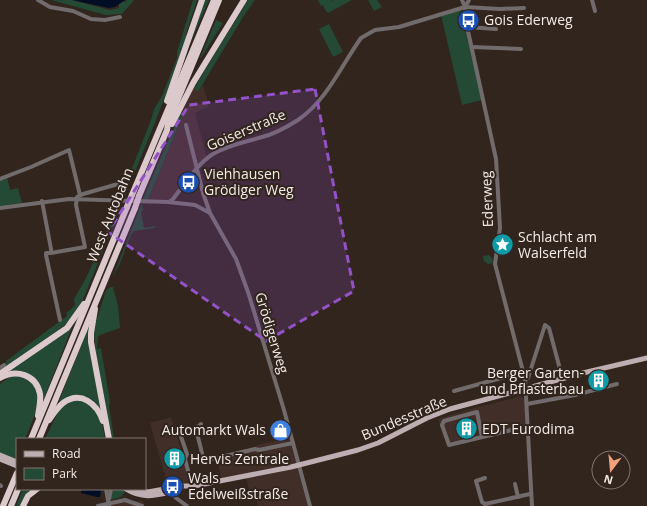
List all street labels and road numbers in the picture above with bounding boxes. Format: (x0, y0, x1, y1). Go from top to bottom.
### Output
street label: Goiserstraße (203, 104, 288, 155)
street label: West Autobahn (82, 165, 137, 265)
street label: Ederweg (476, 170, 497, 227)
street label: Grödigerweg (251, 290, 294, 376)
street label: Bundesstraße (358, 391, 450, 444)

